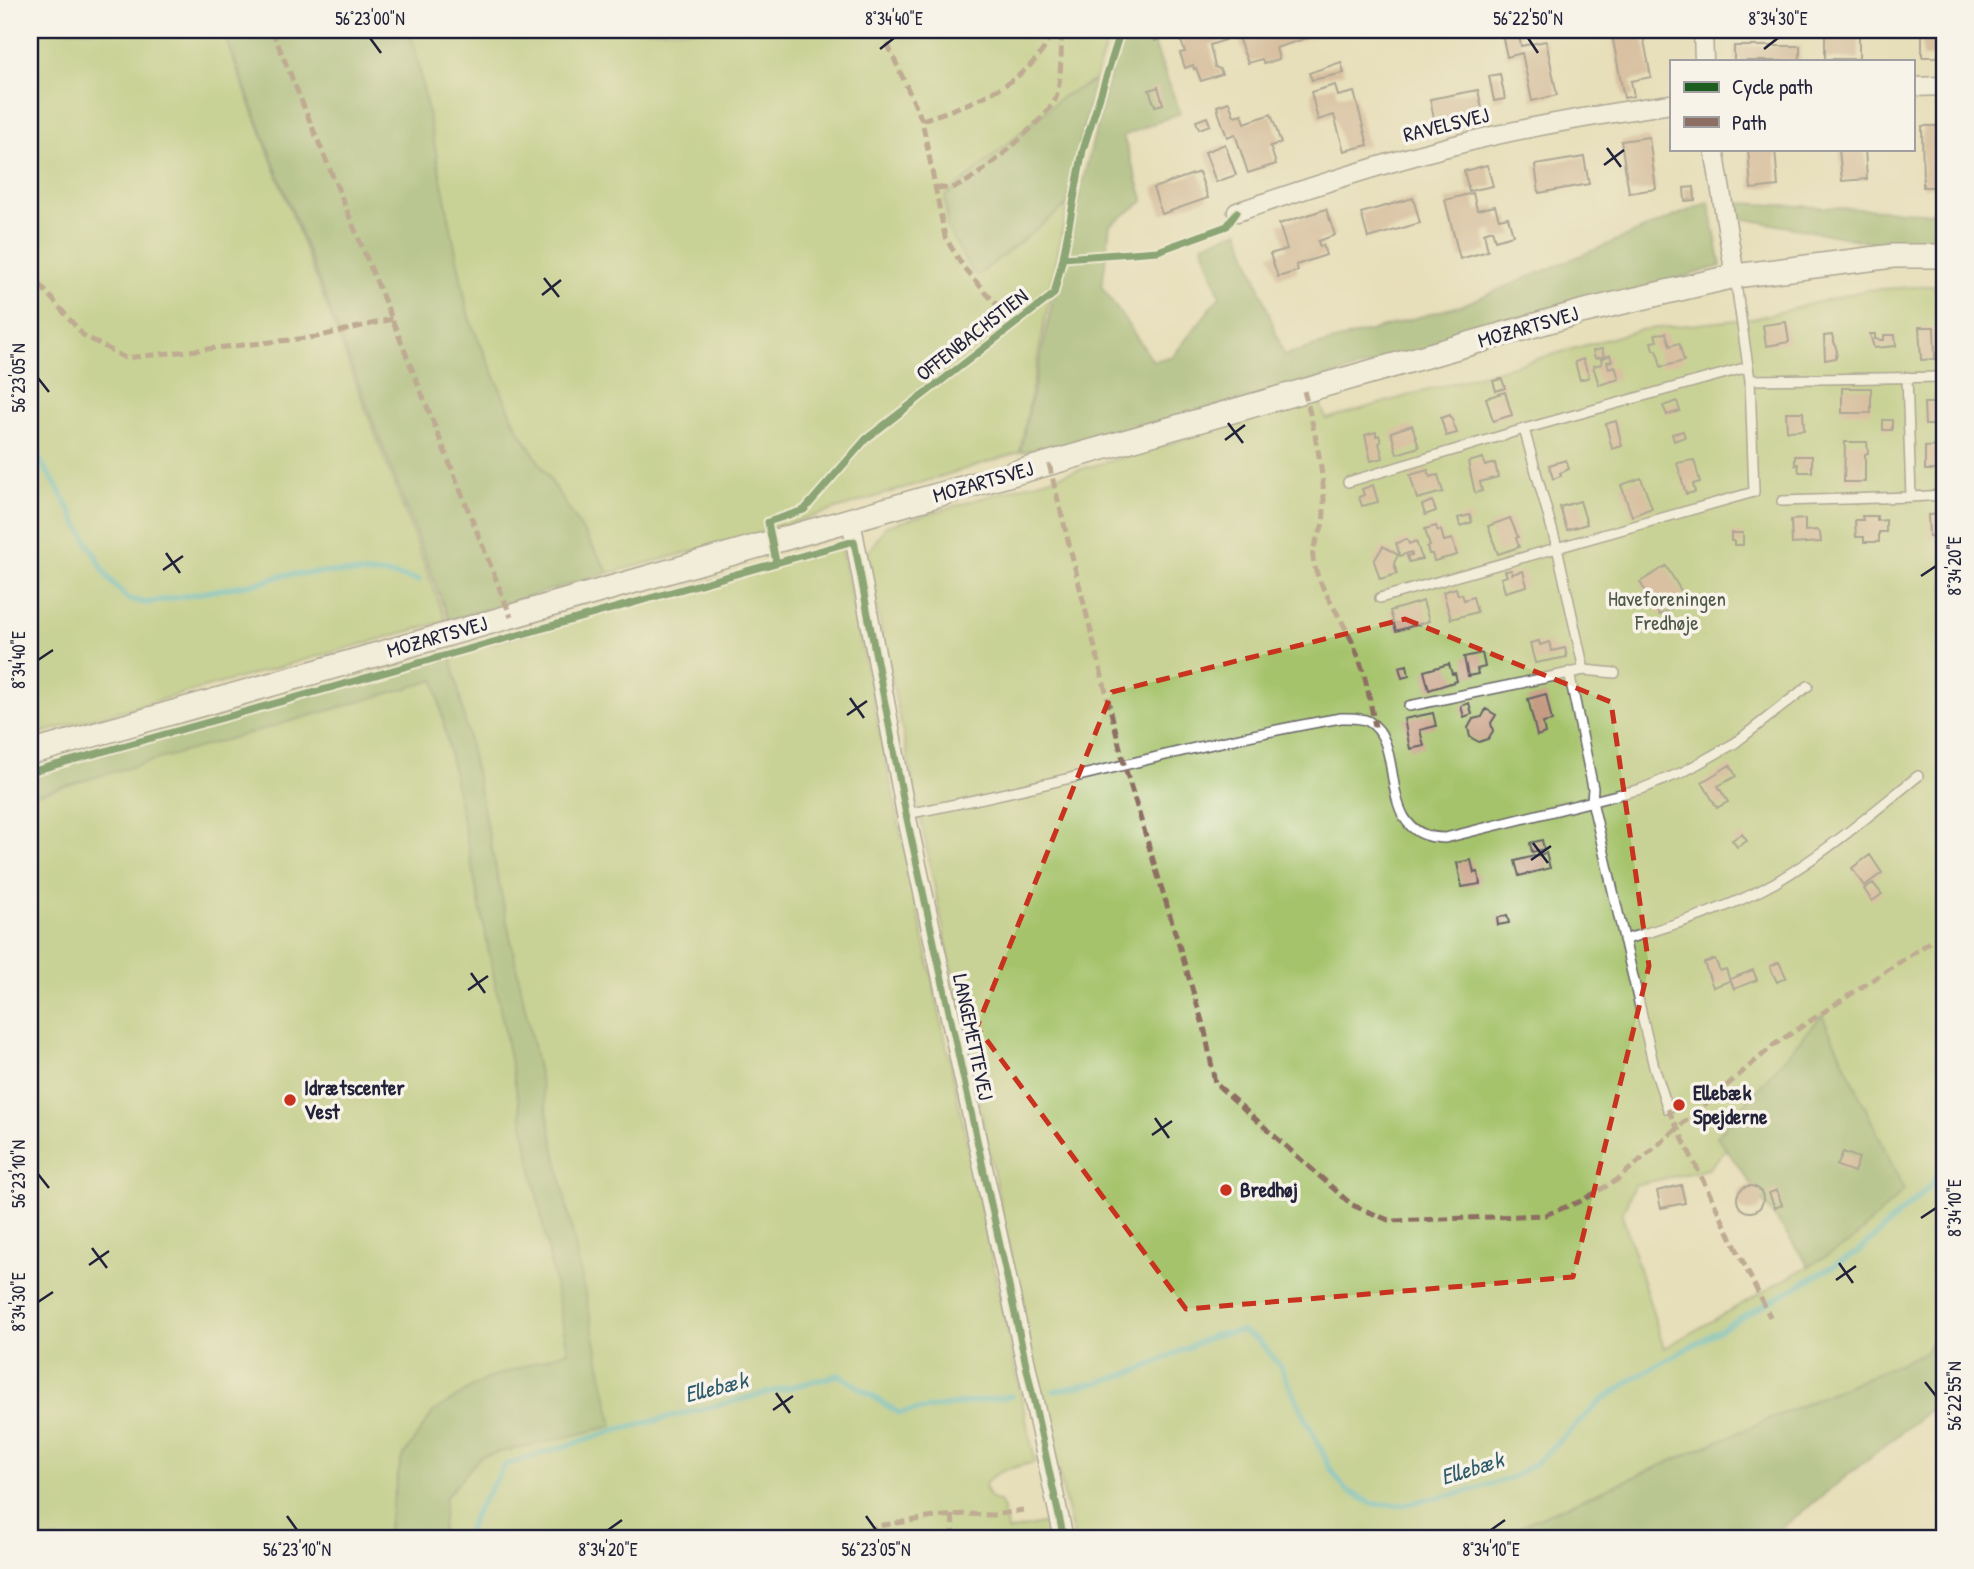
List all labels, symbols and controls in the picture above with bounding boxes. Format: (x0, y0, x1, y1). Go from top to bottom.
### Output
text: 56°23'00"N (335, 6, 405, 31)
text: 8°34'40"E (865, 6, 923, 31)
text: 56°22'50"N (1493, 6, 1563, 31)
text: 8°34'30"E (1748, 6, 1808, 31)
legend (1670, 60, 1914, 150)
text: Cycle path (1732, 72, 1813, 101)
street label: RAVELSVEJ (1400, 100, 1492, 149)
text: Path (1732, 108, 1767, 137)
street label: OFFENBACHSTIEN (910, 282, 1034, 388)
street label: MOZARTSVEJ (1474, 298, 1582, 355)
text: 56°23'05"N (6, 343, 31, 413)
street label: MOZARTSVEJ (929, 453, 1037, 510)
text: 8°34'20"E (1942, 536, 1967, 596)
park label: Haveforeningen Fredhøje (1608, 584, 1726, 637)
street label: MOZARTSVEJ (383, 608, 491, 665)
text: 8°34'40"E (6, 631, 31, 689)
street label: LANGEMETTEVEJ (946, 971, 1001, 1103)
place label: Idrætscenter Vest (304, 1073, 405, 1126)
place label: Ellebæk Spejderne (1693, 1078, 1768, 1132)
marker: Idrætscenter Vest (282, 1092, 298, 1108)
marker: Ellebæk Spejderne (1671, 1097, 1687, 1113)
text: 56°23'10"N (6, 1140, 31, 1208)
place label: Bredhøj (1240, 1175, 1298, 1204)
text: 8°34'10"E (1942, 1179, 1967, 1237)
marker: Bredhøj (1218, 1182, 1234, 1198)
text: 8°34'30"E (6, 1272, 31, 1332)
text: 56°22'55"N (1942, 1361, 1967, 1431)
water label: Ellebæk (681, 1363, 753, 1409)
water label: Ellebæk (1437, 1443, 1509, 1492)
text: 56°23'10"N (263, 1537, 331, 1562)
text: 8°34'20"E (578, 1537, 638, 1562)
text: 56°23'05"N (841, 1537, 911, 1562)
text: 8°34'10"E (1462, 1537, 1520, 1562)

